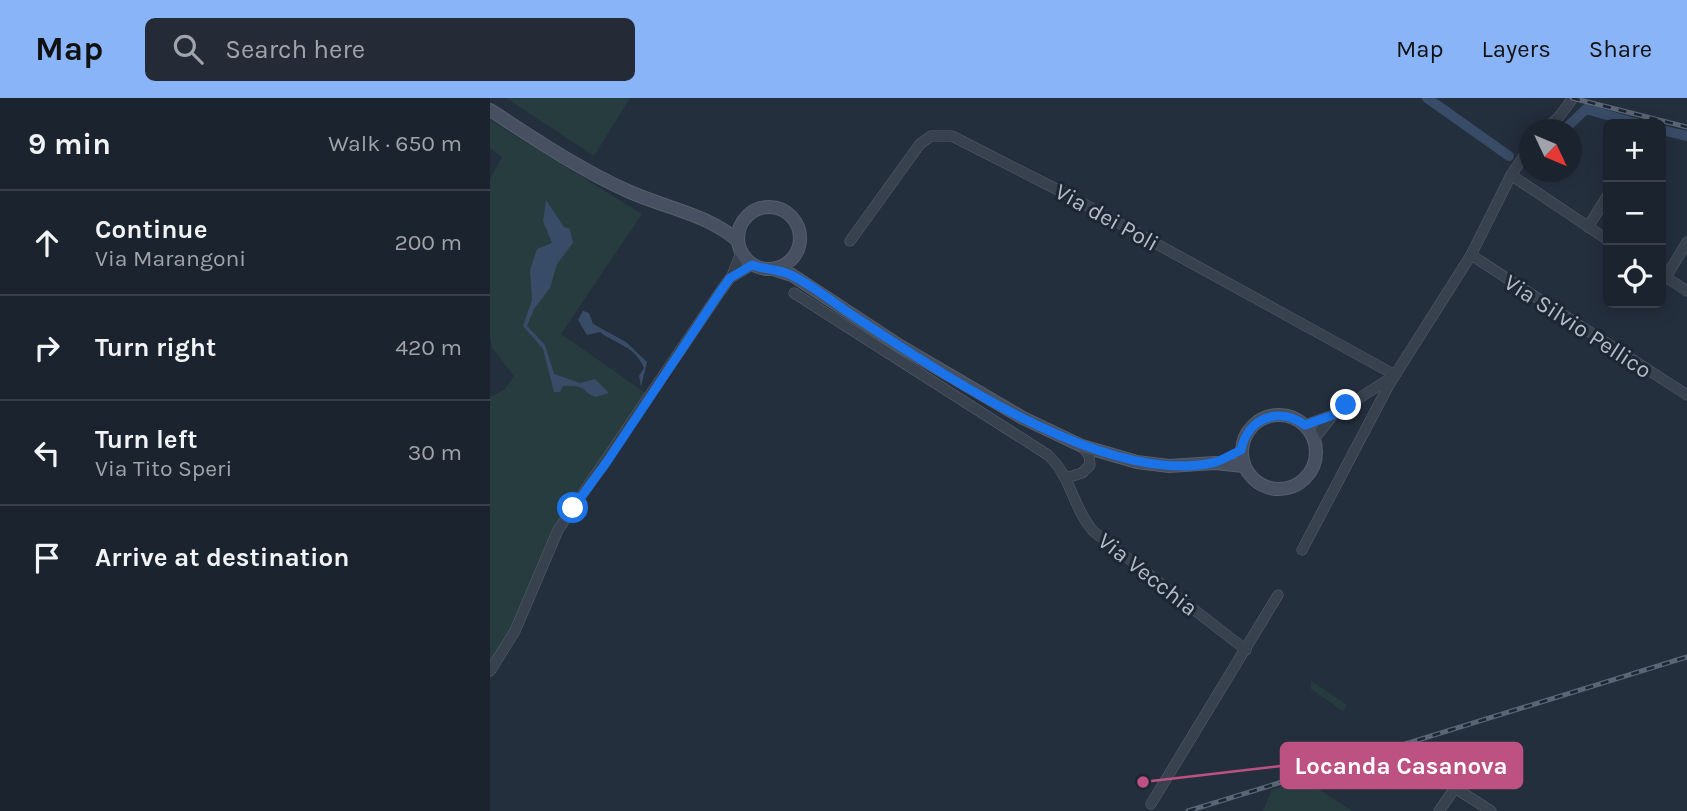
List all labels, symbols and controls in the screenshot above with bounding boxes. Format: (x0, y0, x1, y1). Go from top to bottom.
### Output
search box (145, 18, 635, 81)
text: Map (35, 30, 103, 68)
icon: search (169, 30, 207, 68)
text: Search here (225, 34, 365, 65)
text: Map (1396, 35, 1444, 63)
text: Layers (1482, 35, 1551, 63)
text: Share (1589, 35, 1652, 63)
north arrow (1519, 119, 1582, 182)
map controls (1603, 119, 1666, 308)
button: + (1603, 119, 1666, 182)
text: 9 min (28, 126, 111, 162)
text: Walk · 650 m (328, 130, 462, 157)
street label: Via dei Poli (1050, 178, 1163, 257)
button: − (1603, 182, 1666, 245)
text: Continue (95, 214, 207, 245)
icon: ahead (28, 224, 66, 262)
text: 200 m (394, 229, 462, 256)
text: Via Marangoni (95, 245, 246, 272)
button: locate (1603, 245, 1666, 308)
street label: Via Silvio Pellico (1499, 269, 1656, 384)
icon: right (28, 329, 66, 367)
text: Turn right (95, 332, 216, 363)
text: 420 m (395, 334, 462, 361)
route end (1330, 389, 1361, 420)
text: Turn left (95, 424, 197, 455)
icon: left (28, 434, 66, 472)
text: 30 m (408, 439, 462, 466)
text: Via Tito Speri (95, 455, 232, 482)
route start (557, 492, 588, 523)
street label: Via Vecchia (1092, 527, 1203, 622)
icon: arrive (28, 539, 66, 577)
text: Arrive at destination (95, 542, 349, 573)
callout: Locanda Casanova (1281, 743, 1522, 788)
text: Locanda Casanova (1295, 752, 1507, 780)

